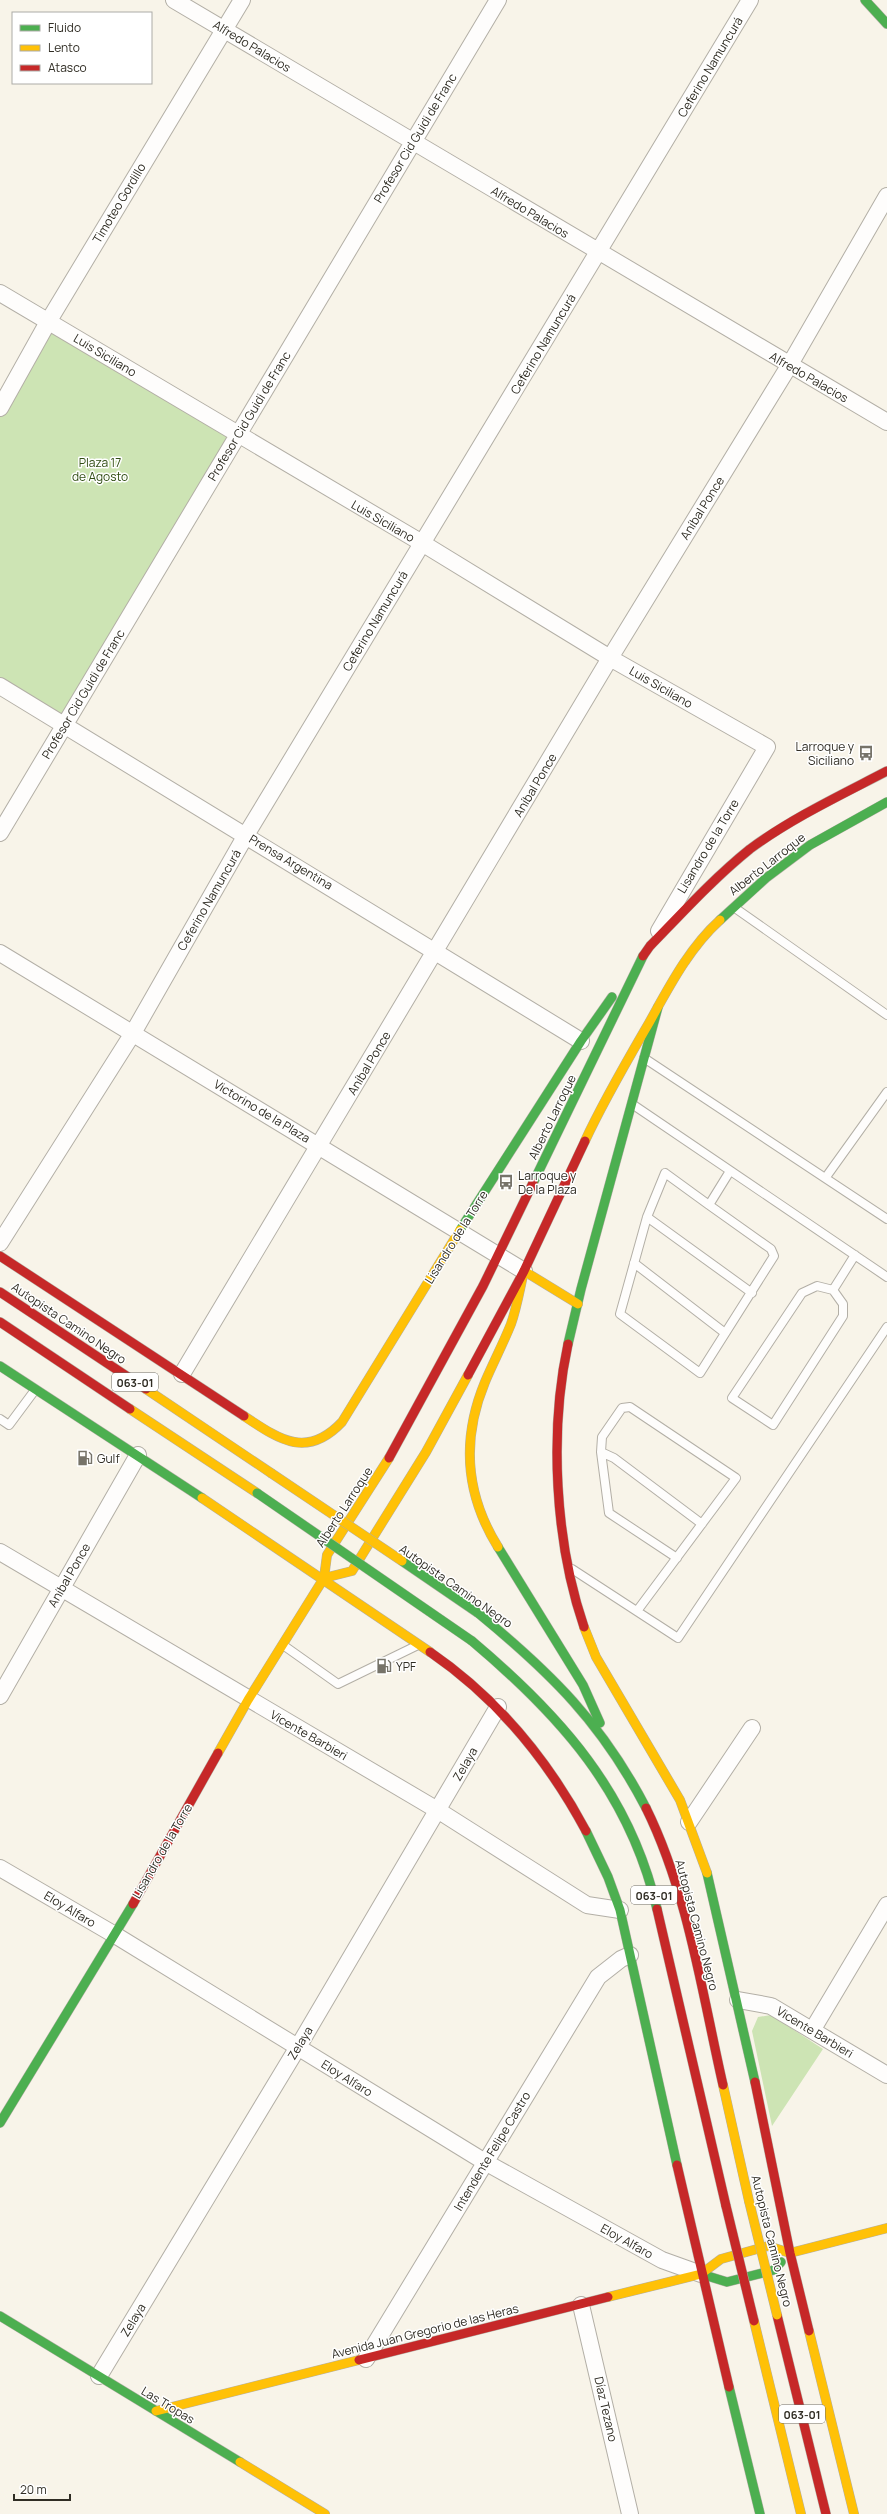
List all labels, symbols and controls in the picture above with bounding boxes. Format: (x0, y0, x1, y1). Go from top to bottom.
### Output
legend (12, 12, 152, 84)
street label: Ceferino Namuncurá (673, 14, 747, 120)
street label: Alfredo Palacios (210, 16, 294, 76)
text: Fluido (48, 19, 81, 36)
text: Lento (48, 39, 80, 56)
text: Atasco (48, 59, 87, 76)
street label: Profesor Cid Guidi de Franc (370, 70, 461, 206)
street label: Timoteo Gordillo (88, 160, 150, 246)
street label: Alfredo Palacios (488, 182, 572, 242)
street label: Ceferino Namuncurá (506, 291, 580, 397)
street label: Luis Siciliano (70, 330, 140, 380)
street label: Profesor Cid Guidi de Franc (204, 348, 295, 484)
street label: Alfredo Palacios (767, 348, 851, 406)
park label: Plaza 17 de Agosto (72, 454, 128, 485)
street label: Aníbal Ponce (676, 473, 728, 543)
street label: Luis Siciliano (348, 496, 418, 546)
street label: Ceferino Namuncurá (338, 568, 412, 674)
street label: Profesor Cid Guidi de Franc (38, 626, 129, 762)
street label: Luis Siciliano (626, 662, 696, 712)
place label: Larroque y Siciliano (796, 738, 855, 769)
bus stop icon: Larroque y Siciliano (857, 744, 875, 762)
street label: Aníbal Ponce (509, 750, 561, 820)
street label: Lisandro de la Torre (673, 796, 743, 896)
street label: Alberto Larroque (725, 829, 809, 899)
street label: Prensa Argentina (246, 830, 336, 894)
street label: Ceferino Namuncurá (173, 846, 245, 954)
street label: Aníbal Ponce (343, 1028, 395, 1098)
street label: Alberto Larroque (524, 1072, 580, 1162)
street label: Victorino de la Plaza (211, 1075, 313, 1147)
place label: Larroque y De la Plaza (518, 1167, 577, 1198)
bus stop icon: Larroque y De la Plaza (497, 1173, 515, 1191)
street label: Lisandro de la Torre (420, 1187, 492, 1287)
street label: Autopista Camino Negro (8, 1278, 130, 1368)
road number: 063-01 (112, 1373, 158, 1391)
fuel station icon: Gulf (76, 1449, 94, 1467)
place label: Gulf (97, 1450, 120, 1467)
street label: Alberto Larroque (312, 1464, 376, 1550)
street label: Aníbal Ponce (44, 1540, 94, 1610)
street label: Autopista Camino Negro (396, 1540, 516, 1632)
fuel station icon: YPF (375, 1657, 393, 1675)
place label: YPF (396, 1658, 416, 1675)
street label: Vicente Barbieri (267, 1706, 351, 1764)
street label: Zelaya (449, 1744, 481, 1784)
street label: Lisandro de la Torre (128, 1800, 196, 1902)
street label: Autopista Camino Negro (671, 1858, 723, 1992)
road number: 063-01 (631, 1886, 677, 1904)
street label: Eloy Alfaro (41, 1887, 99, 1931)
street label: Vicente Barbieri (774, 2002, 856, 2062)
street label: Zelaya (283, 2023, 317, 2063)
street label: Eloy Alfaro (318, 2056, 376, 2100)
street label: Intendente Felipe Castro (450, 2088, 534, 2214)
street label: Autopista Camino Negro (747, 2173, 797, 2309)
street label: Eloy Alfaro (598, 2220, 656, 2262)
street label: Avenida Juan Gregorio de las Heras (330, 2299, 520, 2363)
street label: Zelaya (116, 2300, 150, 2340)
street label: Díaz Tezano (590, 2375, 622, 2443)
street label: Las Tropas (138, 2382, 198, 2428)
road number: 063-01 (779, 2405, 825, 2423)
scale bar (14, 2476, 70, 2502)
text: 20 m (20, 2481, 47, 2498)

